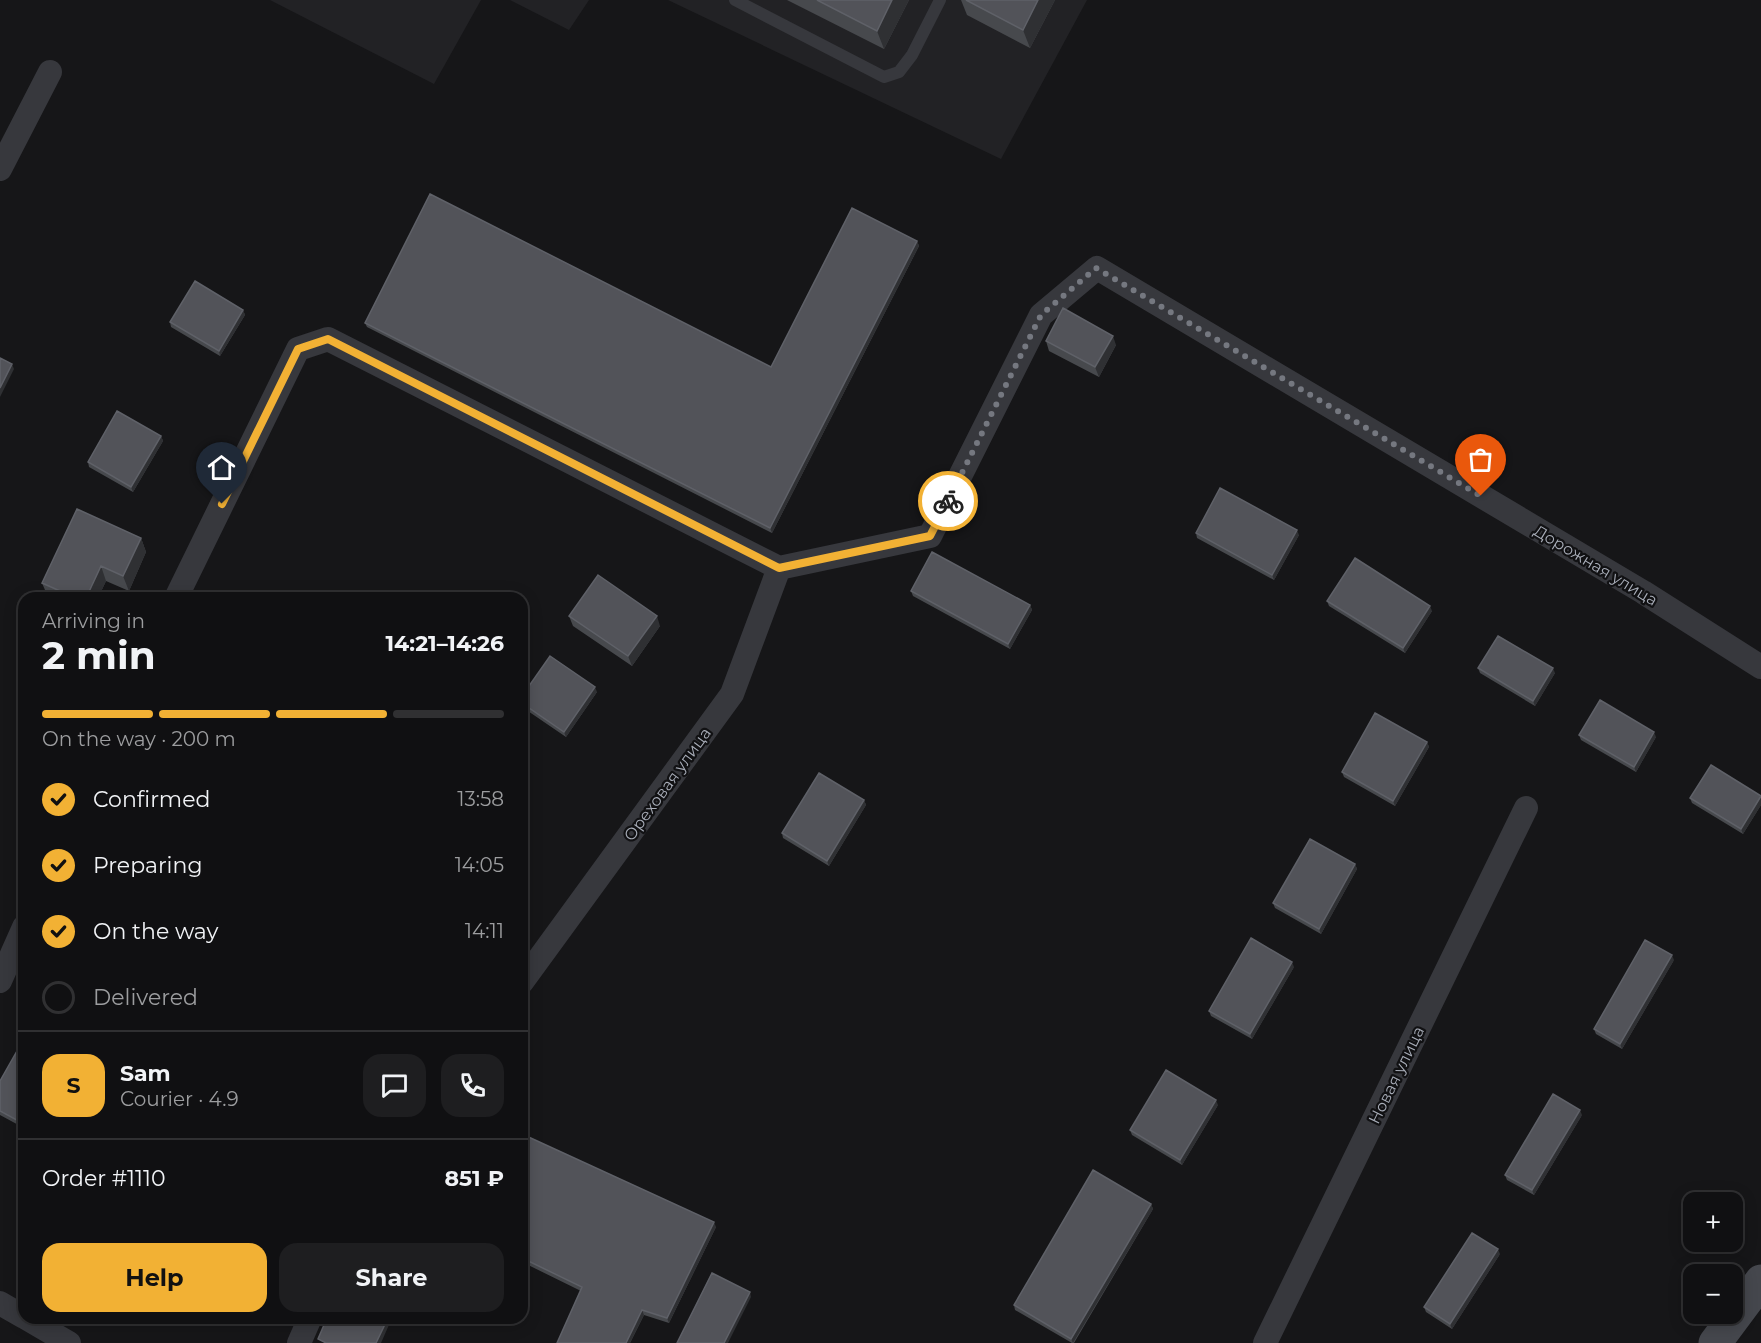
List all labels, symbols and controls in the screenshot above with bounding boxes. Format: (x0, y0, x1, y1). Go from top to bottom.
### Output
pin (1455, 434, 1506, 496)
pin (196, 442, 247, 504)
icon: bag (1464, 443, 1497, 476)
icon: home (205, 451, 238, 484)
courier (918, 471, 978, 531)
icon: bike (932, 485, 965, 518)
street label: Дорожная улица (1531, 521, 1661, 610)
text: Arriving in (42, 609, 145, 633)
text: 14:21–14:26 (385, 630, 504, 657)
text: 2 min (42, 631, 156, 679)
street label: Ореховая улица (620, 724, 715, 845)
text: On the way · 200 m (42, 727, 236, 751)
icon: check (42, 783, 75, 816)
text: Confirmed (93, 786, 210, 813)
text: 13:58 (457, 787, 504, 811)
icon: check (42, 849, 75, 882)
text: Preparing (93, 852, 202, 879)
text: 14:05 (455, 853, 504, 877)
icon: check (42, 915, 75, 948)
text: On the way (93, 918, 218, 945)
text: 14:11 (465, 919, 504, 943)
text: Delivered (93, 984, 198, 1011)
street label: Новая улица (1365, 1023, 1428, 1127)
button: chat (363, 1054, 426, 1117)
button: phone (441, 1054, 504, 1117)
text: Sam (120, 1060, 171, 1087)
text: S (66, 1072, 81, 1099)
text: Courier · 4.9 (120, 1087, 239, 1111)
text: Order #1110 (42, 1165, 166, 1192)
text: 851 ₽ (444, 1165, 504, 1192)
map controls (1683, 1192, 1743, 1324)
button: + (1683, 1192, 1743, 1252)
button: Help (42, 1243, 267, 1312)
button: Share (279, 1243, 504, 1312)
button: − (1683, 1264, 1743, 1324)

